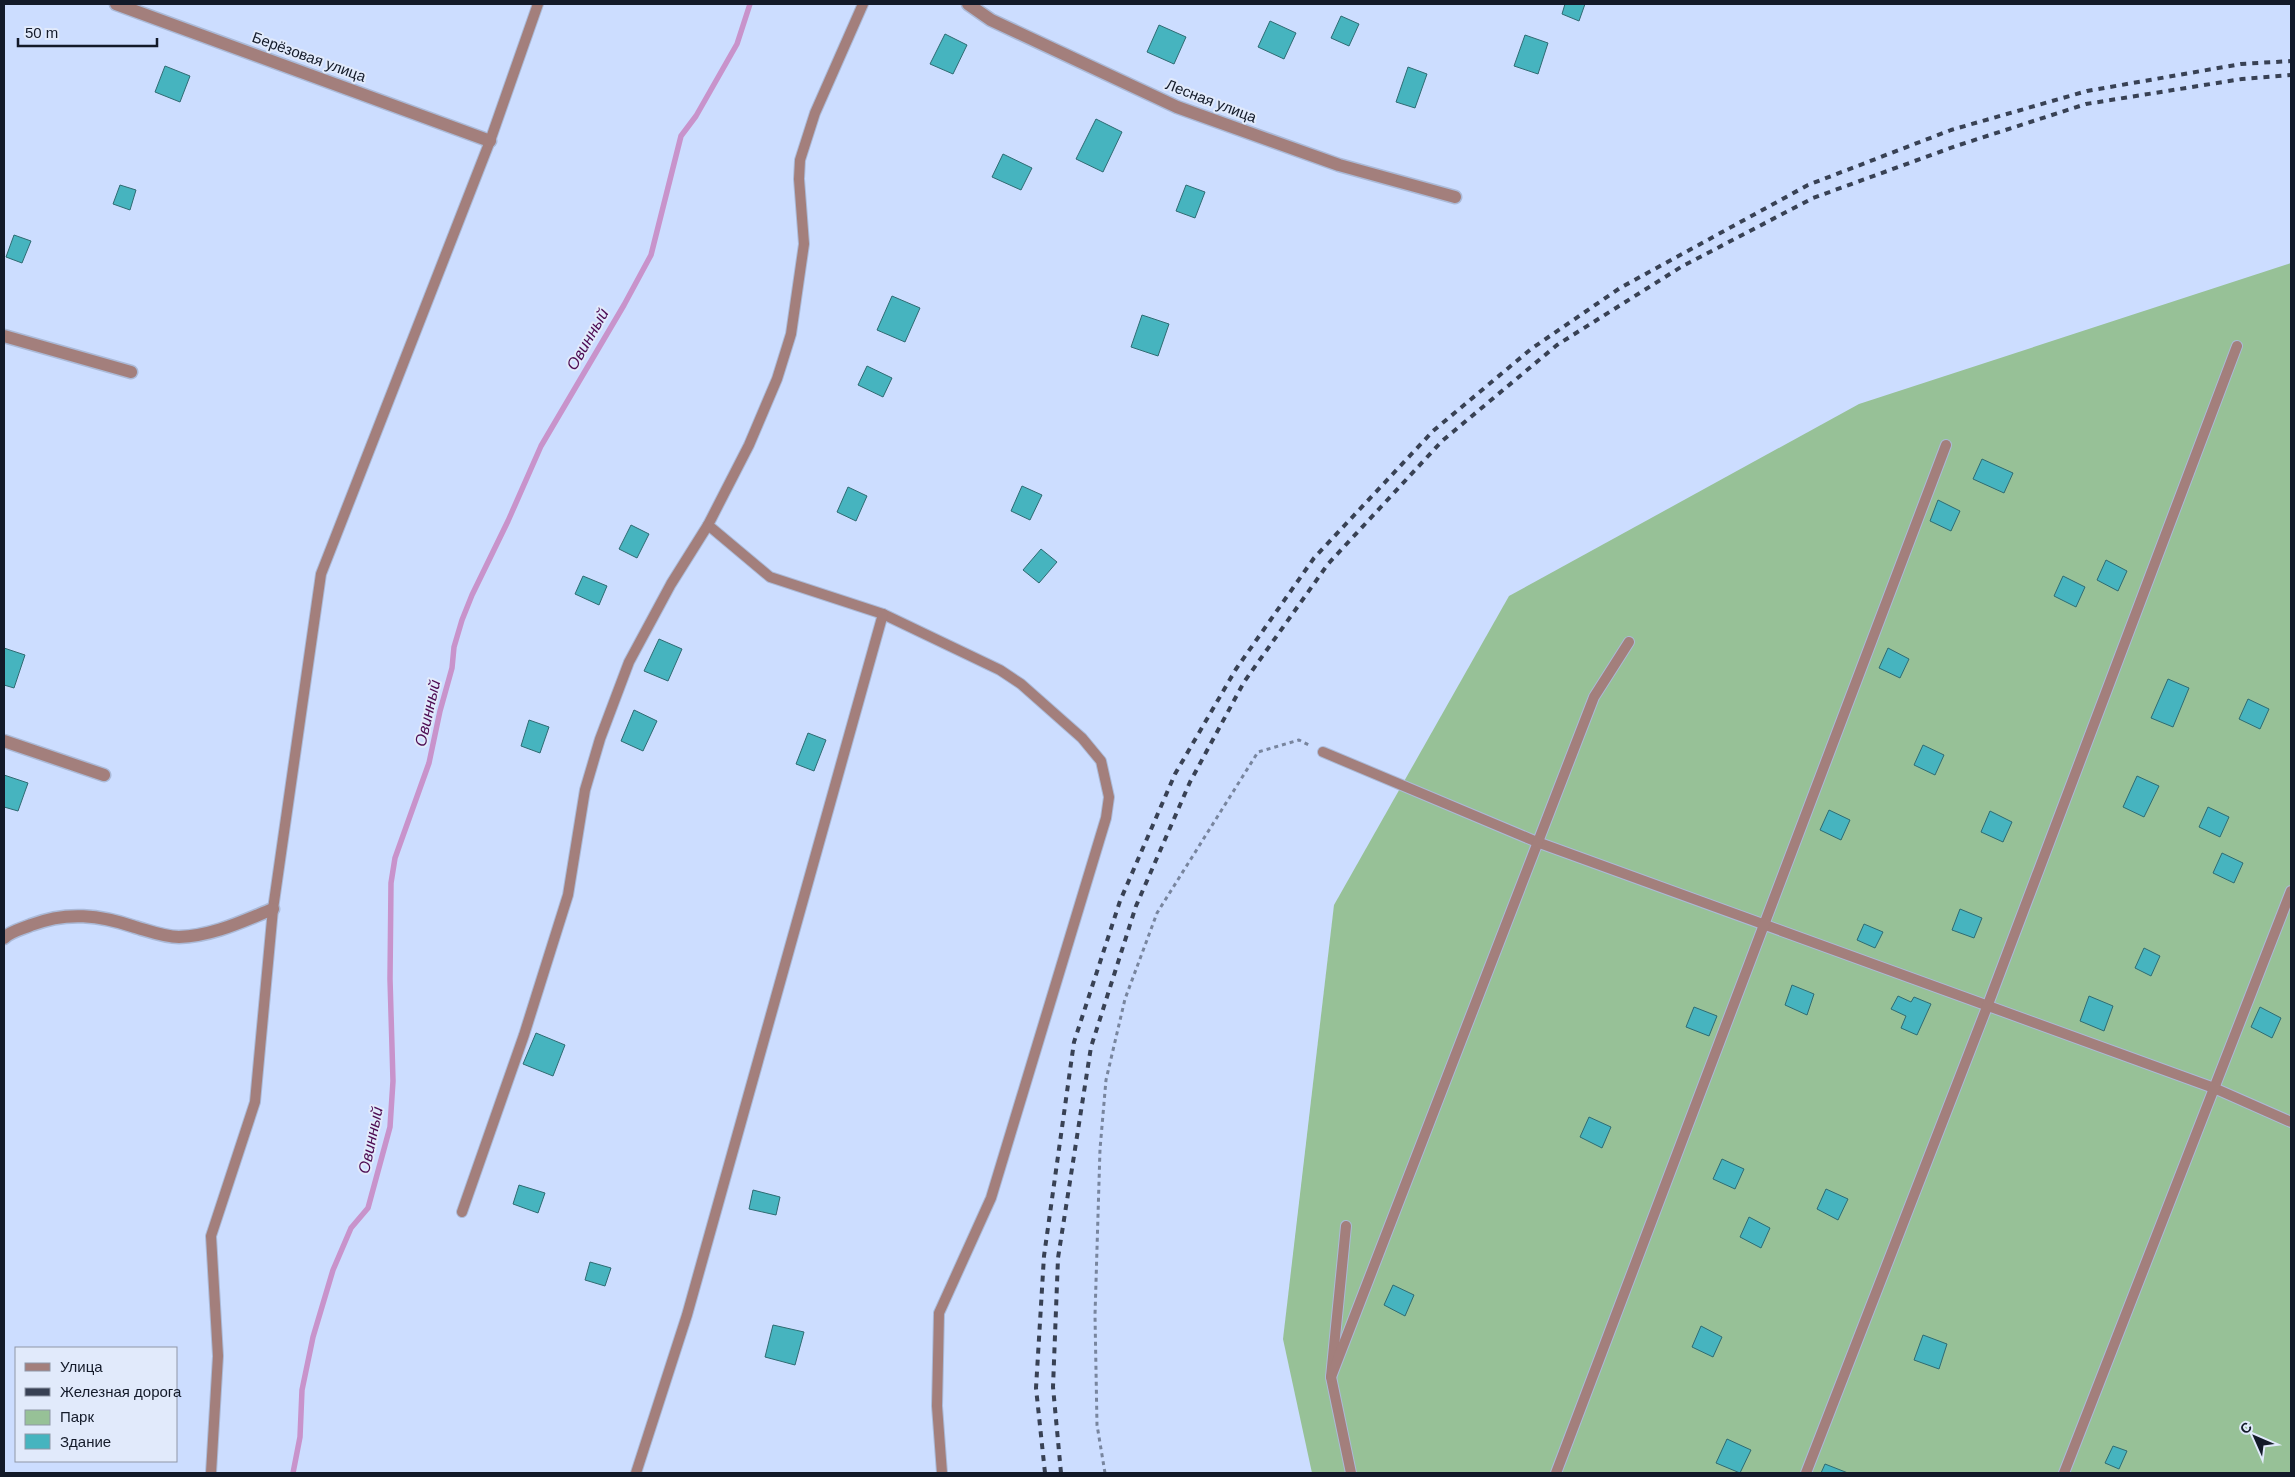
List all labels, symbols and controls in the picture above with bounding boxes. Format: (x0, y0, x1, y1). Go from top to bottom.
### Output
scale bar (18, 15, 156, 47)
text: 50 m (25, 24, 58, 41)
street label: Берёзовая улица (250, 28, 369, 85)
street label: Лесная улица (1163, 75, 1260, 126)
water label: Овинный (563, 305, 612, 373)
water label: Овинный (412, 678, 443, 748)
water label: Овинный (355, 1105, 386, 1175)
legend (15, 1347, 178, 1462)
text: Улица (60, 1358, 103, 1375)
text: Железная дорога (60, 1383, 182, 1400)
text: Парк (60, 1408, 94, 1425)
north arrow (2230, 1412, 2280, 1462)
text: С (2237, 1419, 2255, 1437)
text: Здание (60, 1433, 111, 1450)

